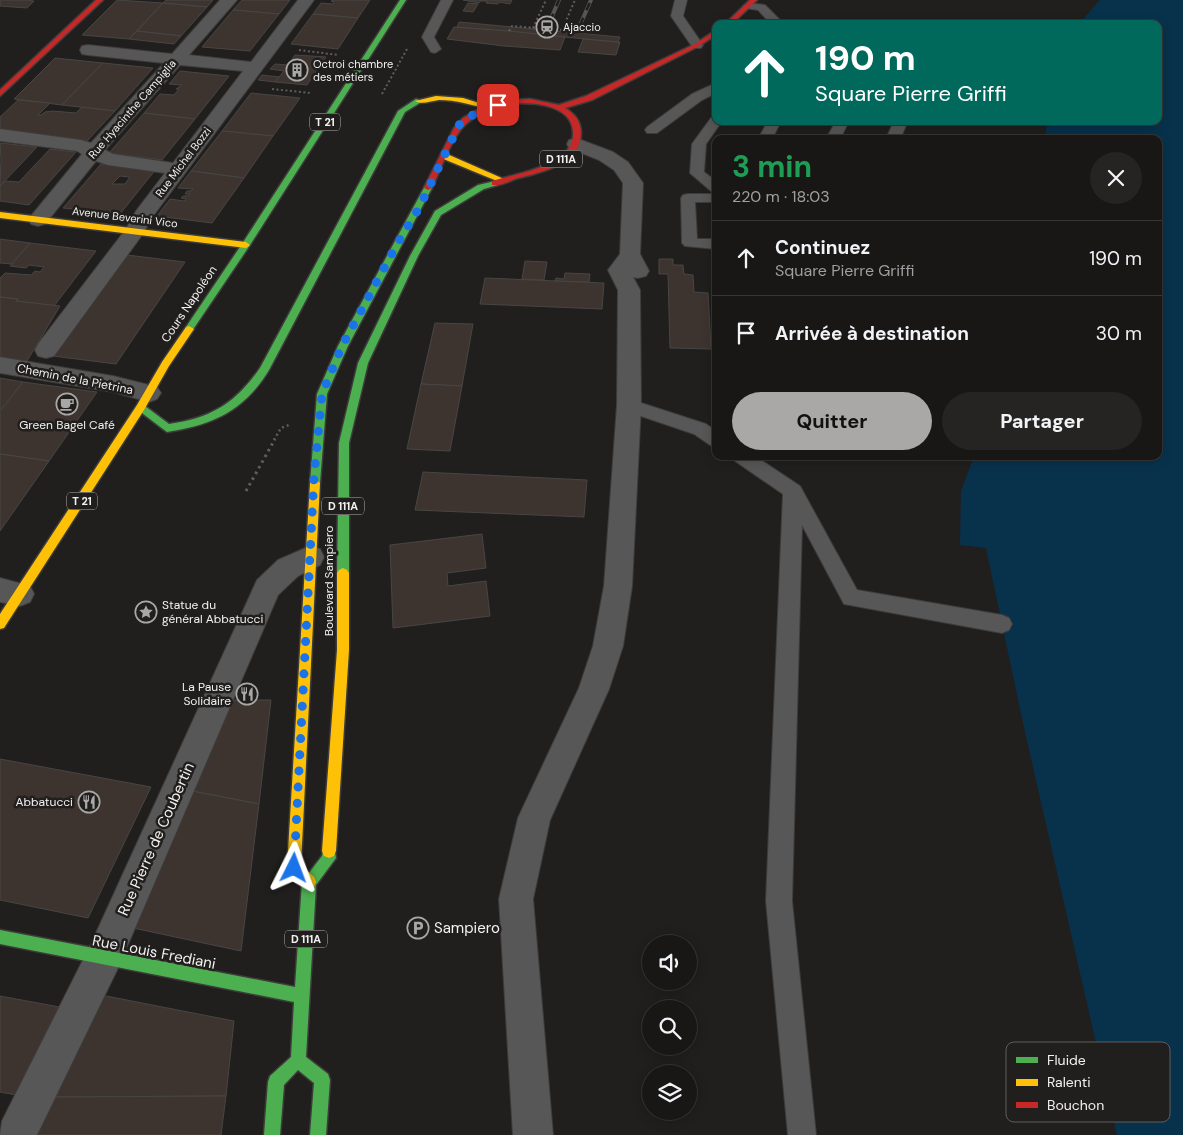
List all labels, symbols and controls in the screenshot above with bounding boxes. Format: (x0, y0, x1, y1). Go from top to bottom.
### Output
station icon: Ajaccio (535, 15, 559, 39)
place label: Ajaccio (563, 20, 601, 34)
text: 190 m (815, 35, 916, 81)
icon: ahead (732, 40, 797, 105)
street label: Rue Hyacinthe Campiglia (85, 57, 179, 161)
place label: Octroi chambre des métiers (313, 57, 393, 84)
building icon: Octroi chambre des métiers (285, 58, 309, 82)
text: Square Pierre Griffi (815, 79, 1007, 108)
pin (477, 84, 519, 126)
icon: arrive (484, 91, 512, 119)
road number: T 21 (310, 114, 340, 130)
street label: Rue Michel Bozzi (152, 124, 214, 200)
text: 3 min (732, 147, 812, 186)
road number: D 111A (540, 150, 582, 168)
button: close (1090, 152, 1142, 204)
text: 220 m · 18:03 (732, 186, 830, 207)
street label: Avenue Beverini Vico (71, 204, 179, 230)
text: Continuez (775, 235, 870, 260)
icon: ahead (732, 244, 760, 272)
text: 190 m (1089, 246, 1142, 271)
text: Square Pierre Griffi (775, 260, 915, 281)
street label: Cours Napoléon (157, 262, 221, 345)
icon: arrive (732, 319, 760, 347)
text: Arrivée à destination (775, 321, 969, 346)
text: 30 m (1096, 321, 1142, 346)
street label: Chemin de la Pietrina (16, 360, 134, 398)
cafe icon: Green Bagel Café (55, 392, 79, 416)
button: Quitter (732, 392, 932, 450)
button: Partager (942, 392, 1142, 450)
place label: Green Bagel Café (19, 417, 115, 433)
road number: T 21 (67, 492, 97, 510)
road number: D 111A (322, 498, 364, 514)
street label: Boulevard Sampiero (321, 526, 337, 636)
place label: Statue du général Abbatucci (162, 597, 263, 627)
place icon: Statue du général Abbatucci (134, 600, 158, 624)
place label: La Pause Solidaire (182, 679, 231, 709)
restaurant icon: La Pause Solidaire (235, 682, 259, 706)
street label: Rue Pierre de Coubertin (113, 759, 199, 919)
restaurant icon: Abbatucci (77, 790, 101, 814)
place label: Abbatucci (15, 794, 73, 810)
position arrow (267, 841, 319, 893)
parking icon: Sampiero (406, 916, 430, 940)
place label: Sampiero (434, 918, 500, 938)
street label: Rue Louis Frediani (91, 930, 217, 974)
road number: D 111A (285, 931, 327, 948)
map controls (642, 935, 697, 1120)
button: sound (642, 935, 697, 990)
button: search (642, 1000, 697, 1055)
legend (1006, 1042, 1170, 1122)
text: Fluide (1047, 1051, 1086, 1069)
button: layers (642, 1065, 697, 1120)
text: Ralenti (1047, 1073, 1091, 1091)
text: Bouchon (1047, 1096, 1104, 1114)

